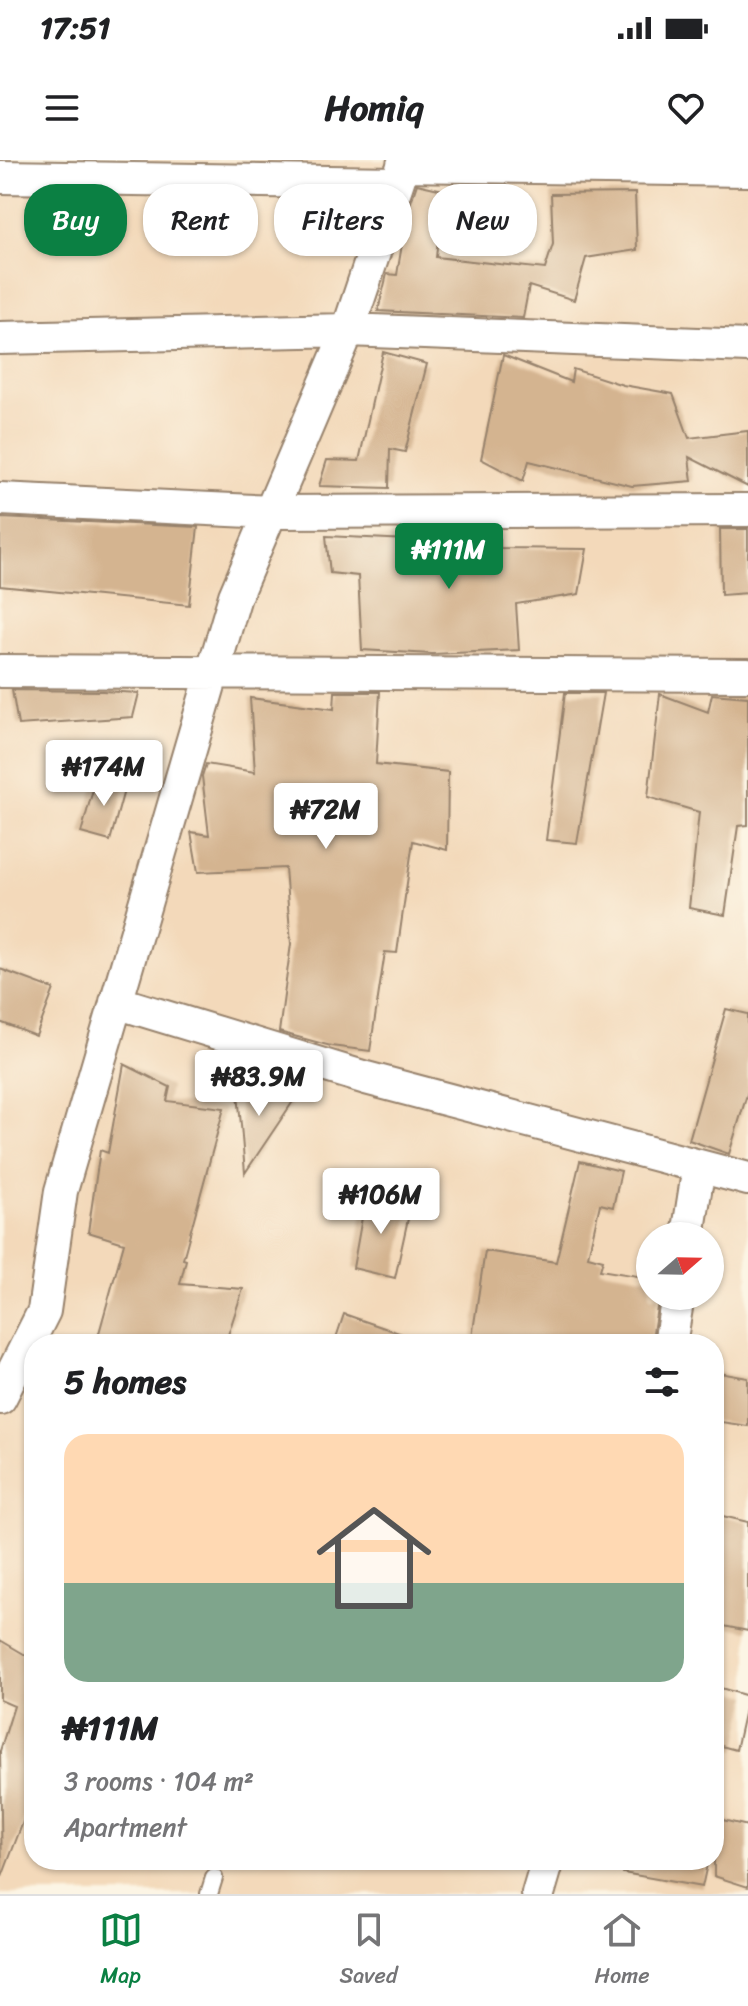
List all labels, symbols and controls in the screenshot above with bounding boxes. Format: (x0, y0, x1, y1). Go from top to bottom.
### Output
text: 17:51 (40, 1, 110, 55)
text: Homiq (325, 76, 423, 140)
icon: menu (40, 86, 84, 130)
icon: heart (664, 86, 708, 130)
chip: Buy (24, 184, 127, 256)
chip: Rent (143, 184, 258, 256)
chip: Filters (274, 184, 412, 256)
chip: New (428, 184, 537, 256)
pin: ₦111M (393, 523, 505, 591)
text: ₦111M (413, 526, 485, 572)
pin: ₦174M (48, 740, 160, 808)
text: ₦174M (64, 743, 144, 789)
pin: ₦72M (279, 783, 373, 851)
text: ₦72M (292, 786, 360, 832)
pin: ₦83.9M (194, 1050, 324, 1118)
text: ₦83.9M (213, 1053, 305, 1099)
pin: ₦106M (325, 1168, 437, 1236)
text: ₦106M (341, 1171, 421, 1217)
north arrow (636, 1222, 724, 1310)
map controls (636, 1222, 724, 1310)
text: 5 homes (64, 1352, 186, 1412)
icon: filters (640, 1360, 684, 1404)
icon: home (302, 1486, 446, 1630)
text: ₦111M (64, 1698, 158, 1758)
text: 3 rooms · 104 m² (64, 1758, 254, 1804)
text: Apartment (64, 1804, 187, 1850)
tab: Map (99, 1908, 143, 1995)
tab: Saved (340, 1908, 398, 1995)
tab: Home (595, 1908, 649, 1995)

